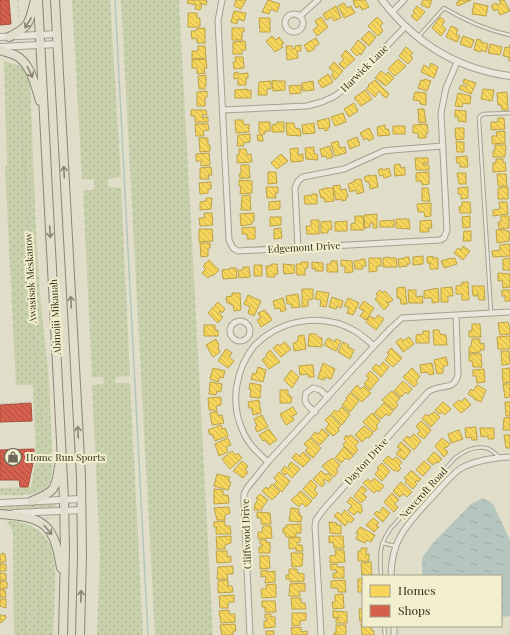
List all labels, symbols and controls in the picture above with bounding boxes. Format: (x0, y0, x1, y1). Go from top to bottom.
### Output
one-way arrow (23, 17, 32, 28)
street label: Harwick Lane (337, 41, 391, 95)
one-way arrow (27, 66, 34, 78)
one-way arrow (61, 166, 68, 179)
one-way arrow (47, 225, 54, 238)
street label: Awasisak Mēskanow (21, 232, 39, 325)
street label: Edgemont Drive (267, 238, 341, 256)
street label: Abinojii Mikanah (46, 278, 64, 356)
one-way arrow (68, 296, 75, 309)
one-way arrow (75, 426, 82, 439)
street label: Dayton Drive (341, 434, 391, 488)
shop icon: Home Run Sports (3, 447, 23, 467)
place label: Home Run Sports (26, 450, 105, 464)
street label: Newcroft Road (396, 464, 450, 522)
street label: Cliffwood Drive (238, 499, 254, 569)
one-way arrow (44, 525, 53, 536)
legend (362, 575, 502, 627)
text: Homes (398, 582, 436, 598)
one-way arrow (77, 590, 85, 603)
text: Shops (398, 602, 430, 618)

